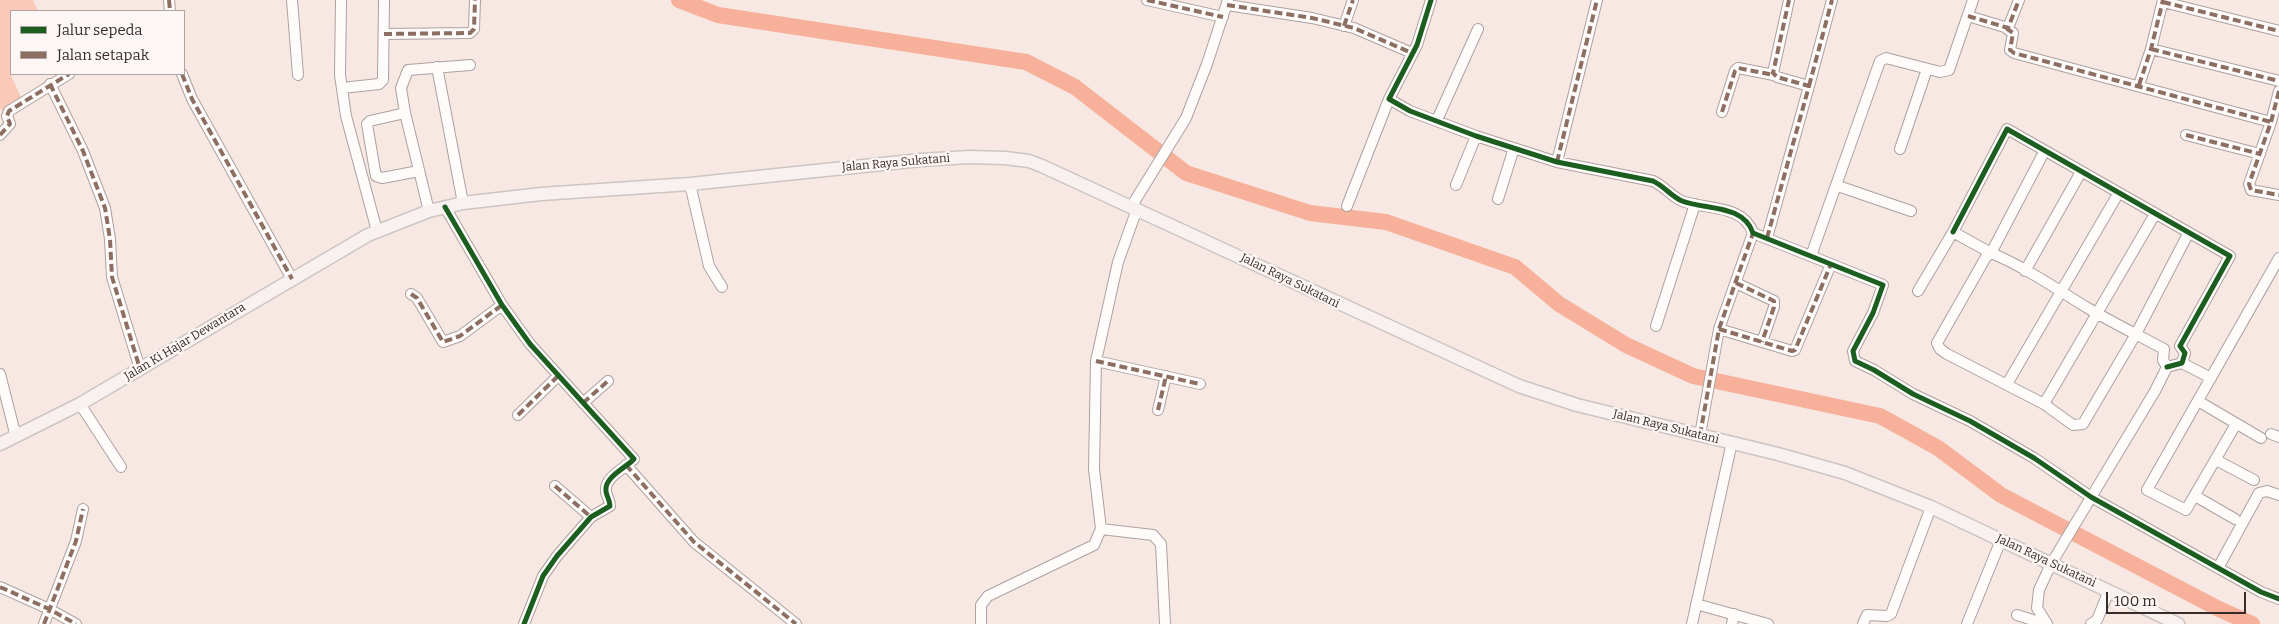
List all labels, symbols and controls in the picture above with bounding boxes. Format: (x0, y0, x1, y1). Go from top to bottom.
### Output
legend (10, 10, 185, 75)
text: Jalur sepeda (57, 21, 143, 39)
text: Jalan setapak (57, 46, 149, 64)
street label: Jalan Raya Sukatani (841, 151, 951, 175)
street label: Jalan Raya Sukatani (1238, 251, 1342, 311)
street label: Jalan Ki Hajar Dewantara (122, 300, 248, 384)
street label: Jalan Raya Sukatani (1612, 407, 1720, 447)
street label: Jalan Raya Sukatani (1994, 532, 2098, 590)
scale bar (2109, 582, 2249, 614)
text: 100 m (2114, 592, 2157, 610)

